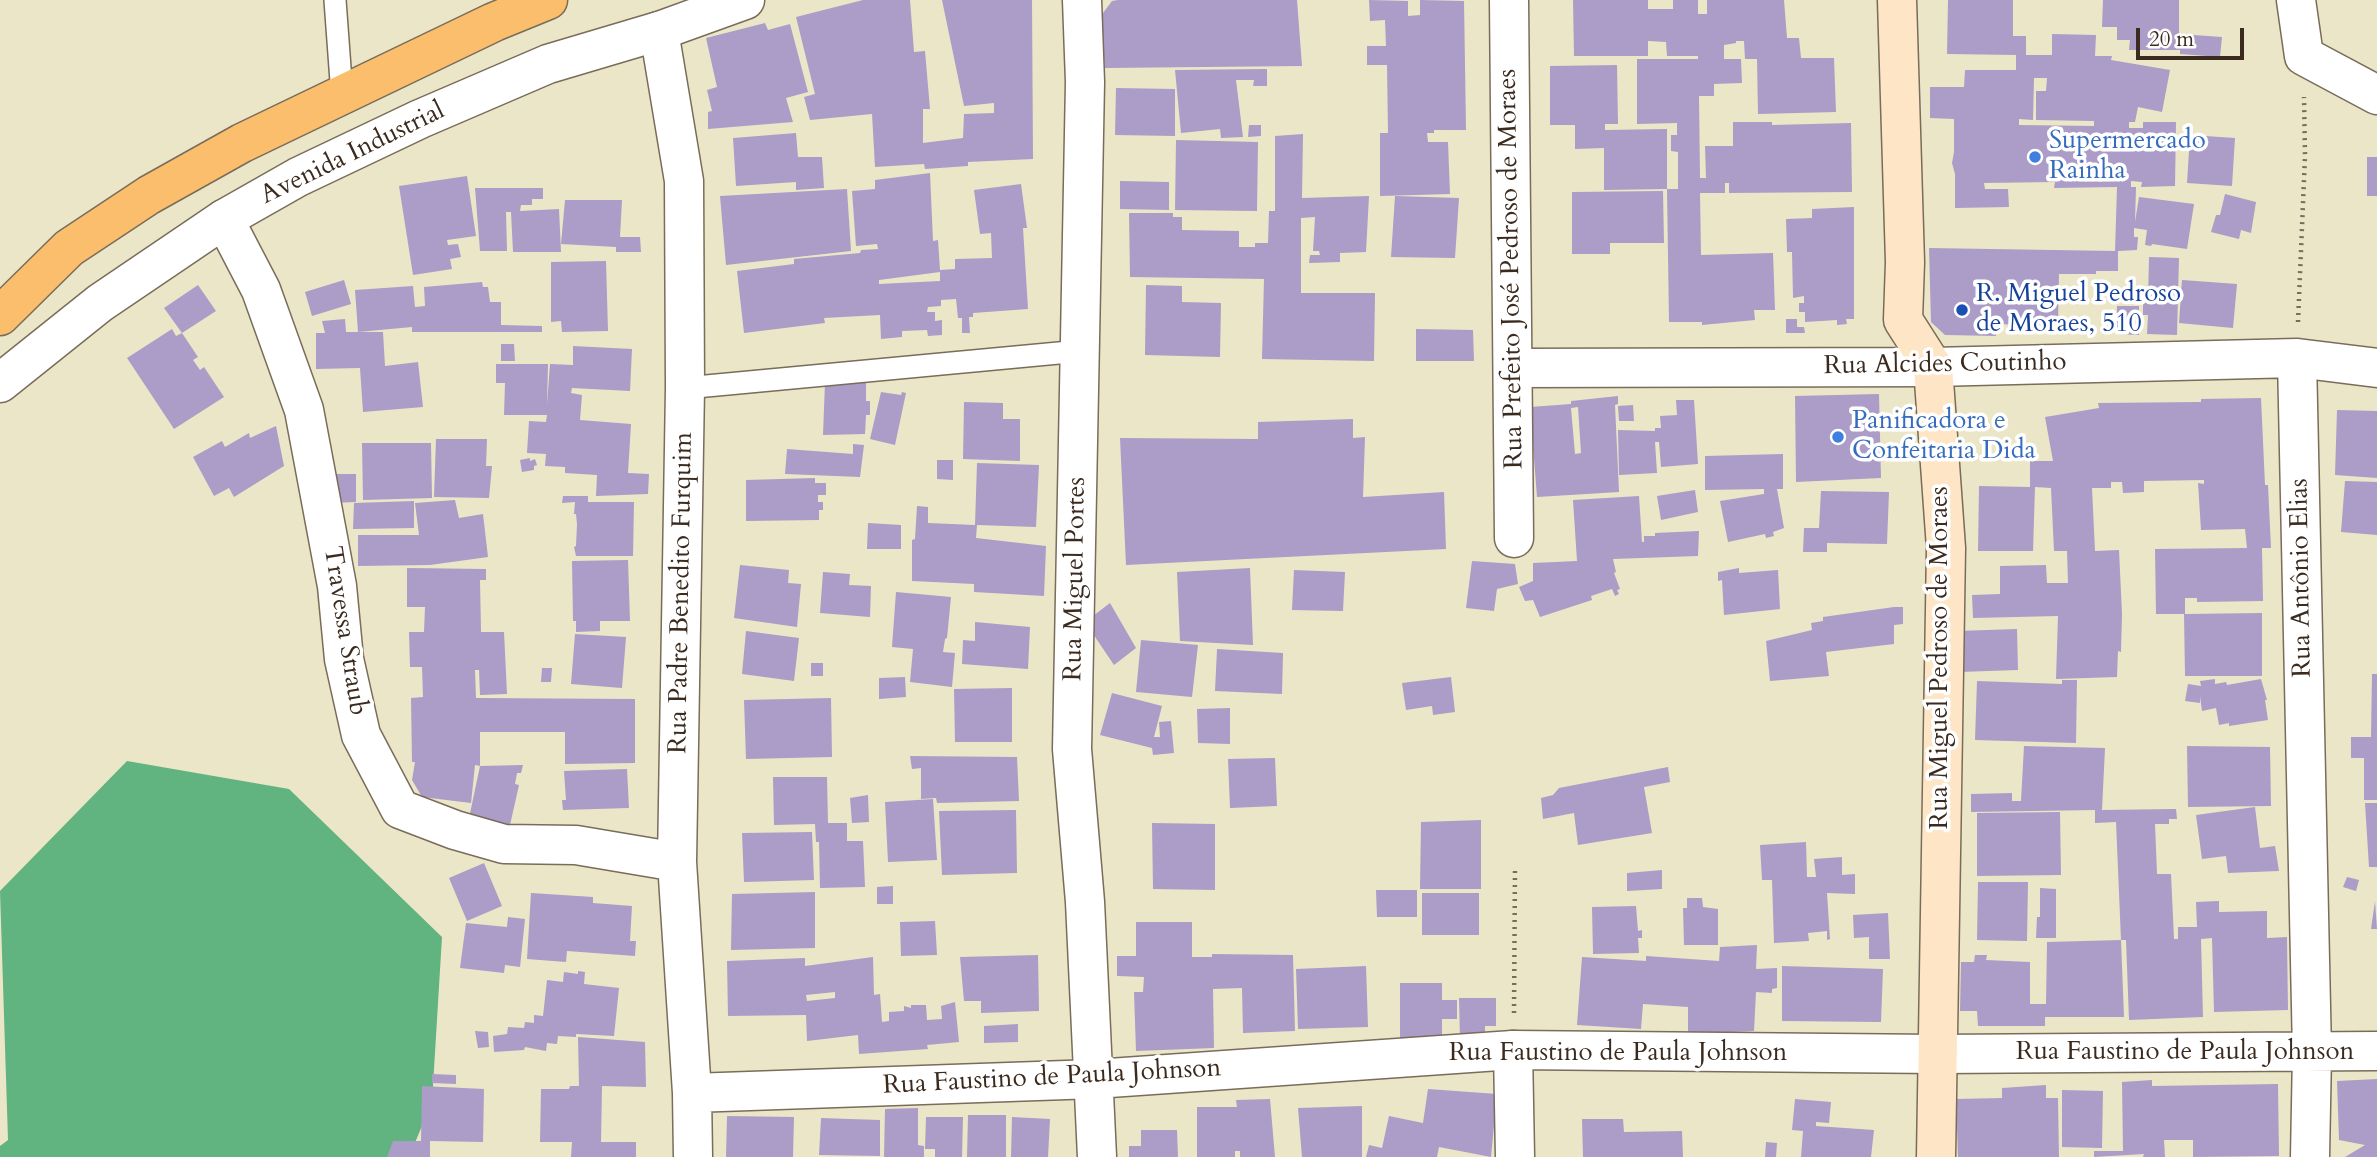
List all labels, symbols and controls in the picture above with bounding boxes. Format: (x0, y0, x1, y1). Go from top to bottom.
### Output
scale bar (2139, 14, 2248, 58)
text: 20 m (2149, 25, 2194, 54)
street label: Rua Prefeito José Pedroso de Moraes (1493, 69, 1531, 469)
street label: Avenida Industrial (256, 96, 450, 212)
place label: Supermercado Rainha (2049, 126, 2206, 188)
marker: Supermercado Rainha (2027, 149, 2043, 165)
place label: R. Miguel Pedroso de Moraes, 510 (1976, 279, 2181, 340)
marker: R. Miguel Pedroso de Moraes, 510 (1954, 302, 1970, 318)
street label: Rua Alcides Coutinho (1823, 347, 2067, 383)
place label: Panificadora e Confeitaria Dida (1852, 406, 2036, 467)
marker: Panificadora e Confeitaria Dida (1830, 429, 1846, 445)
street label: Rua Padre Benedito Furquim (664, 432, 700, 754)
street label: Rua Miguel Portes (1059, 477, 1093, 681)
street label: Rua Antônio Elias (2285, 478, 2319, 678)
street label: Rua Miguel Pedroso de Moraes (1925, 486, 1957, 830)
street label: Travessa Straub (315, 544, 373, 718)
street label: Rua Faustino de Paula Johnson (2016, 1037, 2354, 1069)
street label: Rua Faustino de Paula Johnson (1449, 1038, 1787, 1070)
street label: Rua Faustino de Paula Johnson (882, 1054, 1222, 1102)

